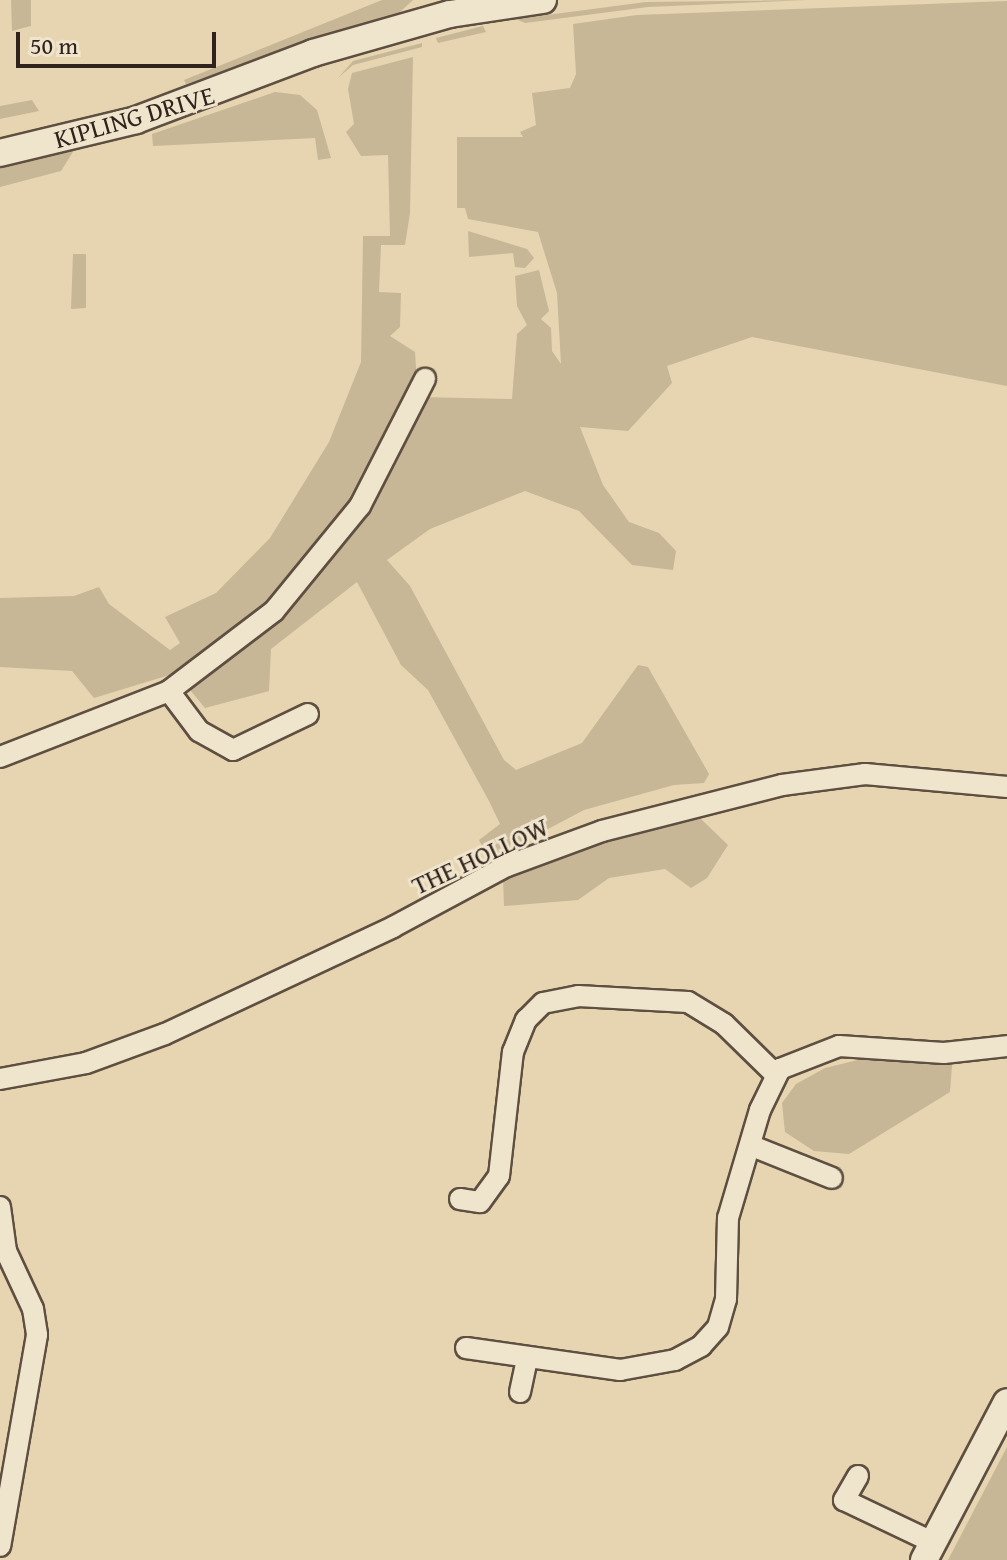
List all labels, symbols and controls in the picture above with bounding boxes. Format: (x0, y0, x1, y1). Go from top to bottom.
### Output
scale bar (20, 16, 220, 66)
text: 50 m (30, 28, 78, 63)
street label: KIPLING DRIVE (50, 79, 218, 155)
street label: THE HOLLOW (407, 811, 553, 901)

